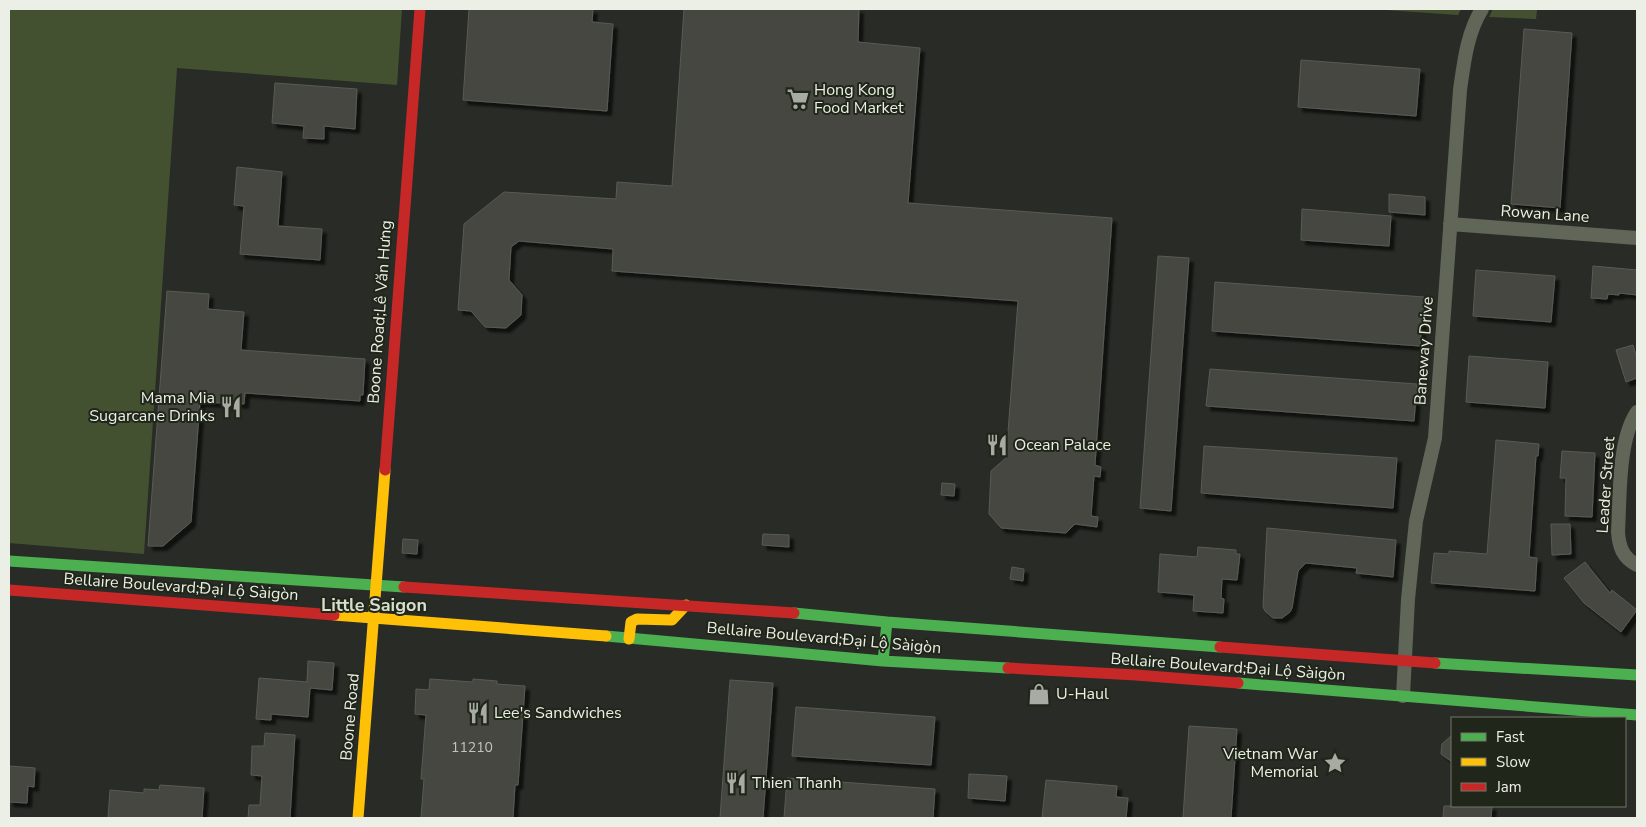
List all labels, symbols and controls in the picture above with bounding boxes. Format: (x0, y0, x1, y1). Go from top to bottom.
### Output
place label: Hong Kong Food Market (814, 79, 904, 119)
supermarket icon: Hong Kong Food Market (785, 86, 811, 112)
street label: Rowan Lane (1500, 200, 1590, 228)
street label: Boone Road;Lê Văn Hưng (363, 220, 397, 404)
street label: Baneway Drive (1409, 296, 1439, 406)
place label: Mama Mia Sugarcane Drinks (89, 387, 215, 427)
restaurant icon: Mama Mia Sugarcane Drinks (218, 394, 244, 420)
restaurant icon: Ocean Palace (984, 432, 1010, 458)
place label: Ocean Palace (1014, 434, 1111, 456)
street label: Leader Street (1592, 435, 1620, 534)
street label: Bellaire Boulevard;Đại Lộ Sàigòn (63, 568, 299, 606)
district label: Little Saigon (321, 593, 427, 617)
street label: Bellaire Boulevard;Đại Lộ Sàigòn (706, 617, 942, 659)
street label: Bellaire Boulevard;Đại Lộ Sàigòn (1110, 648, 1346, 686)
street label: Boone Road (335, 672, 365, 762)
shop icon: U-Haul (1026, 681, 1052, 707)
place label: U-Haul (1056, 683, 1109, 705)
restaurant icon: Lee's Sandwiches (465, 700, 491, 726)
place label: Lee's Sandwiches (494, 702, 622, 724)
legend (1451, 717, 1626, 807)
text: Fast (1496, 727, 1525, 747)
house number: 11210 (451, 738, 493, 757)
place label: Vietnam War Memorial (1222, 743, 1318, 783)
place icon: Vietnam War Memorial (1322, 750, 1348, 776)
text: Slow (1496, 752, 1531, 772)
restaurant icon: Thien Thanh (723, 770, 749, 796)
place label: Thien Thanh (752, 772, 842, 794)
text: Jam (1495, 777, 1522, 797)

